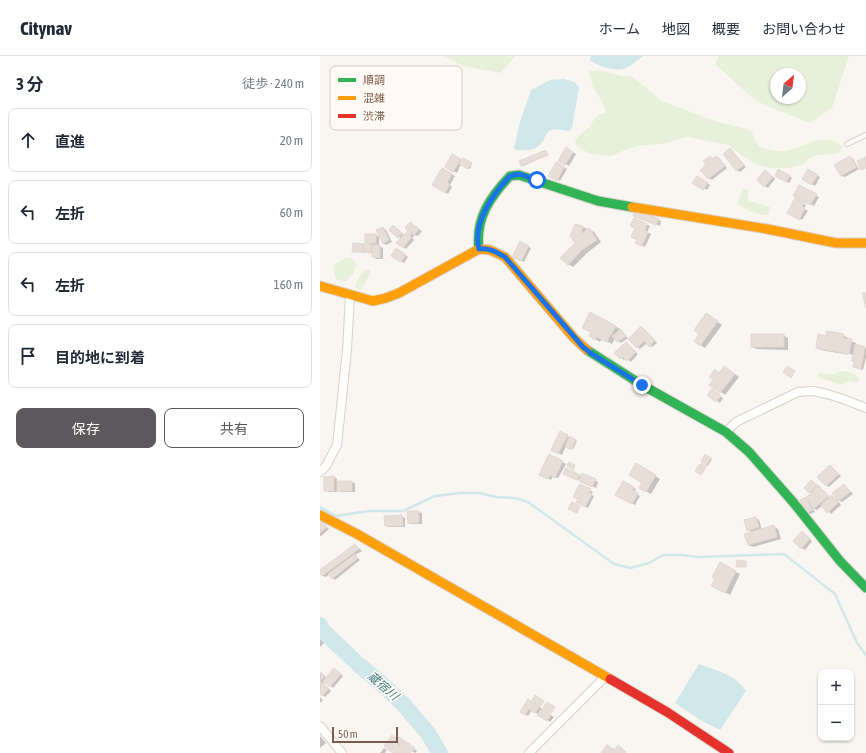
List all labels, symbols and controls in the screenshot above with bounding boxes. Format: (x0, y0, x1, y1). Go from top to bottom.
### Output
text: Citynav (20, 17, 72, 39)
text: ホーム (598, 21, 640, 37)
text: 地図 (662, 21, 690, 37)
text: 概要 (712, 21, 740, 37)
text: お問い合わせ (762, 21, 846, 37)
legend (330, 66, 462, 130)
north arrow (770, 68, 806, 104)
text: 3 分 (16, 74, 43, 94)
text: 順調 (363, 74, 385, 86)
text: 徒歩 · 240 m (242, 76, 304, 91)
text: 混雑 (363, 92, 385, 104)
text: 渋滞 (363, 110, 385, 122)
icon: ahead (17, 129, 39, 151)
text: 直進 (55, 133, 85, 150)
text: 20 m (280, 133, 303, 148)
route start (528, 171, 546, 189)
icon: left (17, 201, 39, 223)
text: 左折 (55, 205, 85, 222)
text: 60 m (280, 205, 303, 220)
icon: left (17, 273, 39, 295)
text: 左折 (55, 277, 85, 294)
text: 160 m (274, 277, 303, 292)
icon: arrive (17, 345, 39, 367)
text: 目的地に到着 (55, 349, 145, 366)
route end (633, 376, 651, 394)
button: 保存 (16, 408, 156, 448)
button: 共有 (164, 408, 304, 448)
water label: 蔵宿川 (365, 669, 403, 704)
map controls (818, 669, 854, 741)
button: + (818, 669, 854, 705)
button: − (818, 705, 854, 741)
scale bar (332, 725, 398, 744)
text: 50 m (338, 728, 358, 740)

